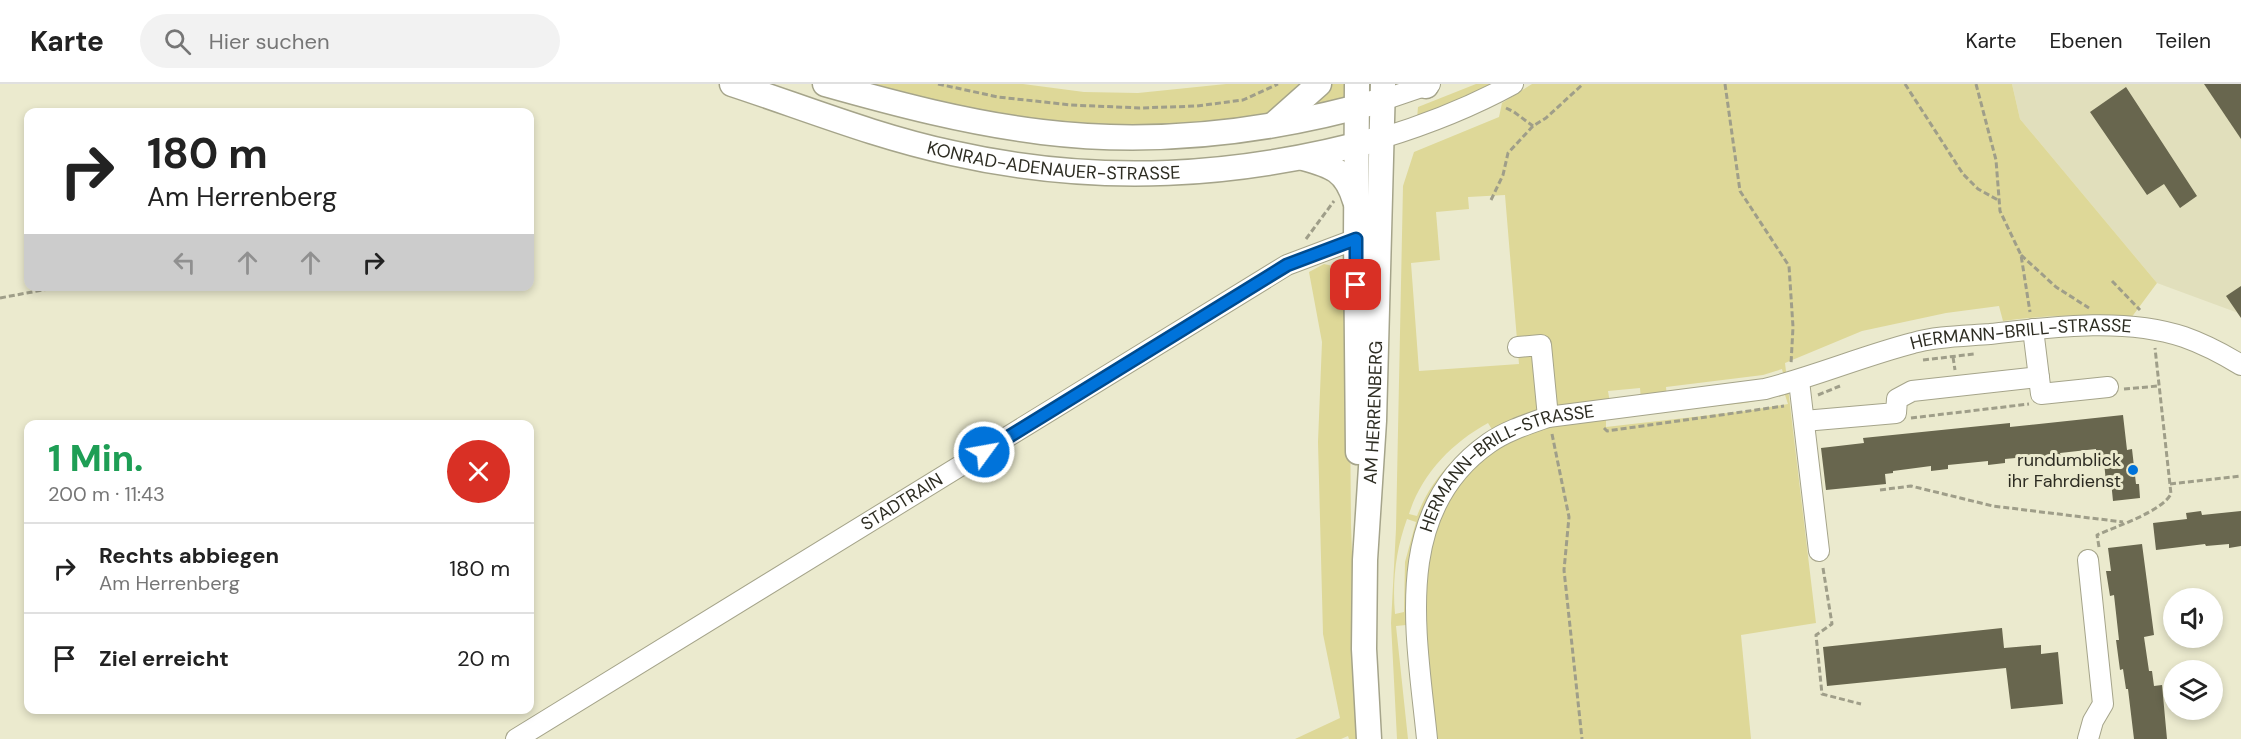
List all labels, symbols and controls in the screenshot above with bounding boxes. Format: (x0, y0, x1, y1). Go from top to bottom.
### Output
search box (140, 14, 560, 68)
text: Karte (30, 23, 104, 60)
icon: search (161, 25, 194, 58)
text: Hier suchen (209, 27, 330, 56)
text: Karte (1966, 27, 2016, 55)
text: Ebenen (2049, 27, 2122, 55)
text: Teilen (2155, 27, 2211, 55)
text: 180 m (147, 126, 268, 181)
icon: right (48, 132, 126, 210)
street label: KONRAD-ADENAUER-STRASSE (924, 136, 1181, 186)
text: Am Herrenberg (147, 179, 337, 214)
icon: left (168, 246, 201, 279)
icon: ahead (231, 246, 264, 279)
icon: ahead (294, 246, 327, 279)
icon: right (357, 246, 390, 279)
pin (1330, 259, 1381, 310)
icon: arrive (1339, 268, 1372, 301)
street label: HERMANN-BRILL-STRASSE (1908, 313, 2133, 355)
street label: AM HERRENBERG (1358, 340, 1388, 485)
street label: HERMANN-BRILL-STRASSE (1414, 399, 1596, 535)
position arrow (952, 420, 1016, 484)
text: 1 Min. (48, 435, 143, 482)
button: close (447, 440, 510, 503)
place label: rundumblick ihr Fahrdienst (2008, 448, 2121, 493)
marker: rundumblick ihr Fahrdienst (2126, 463, 2140, 477)
street label: STADTRAIN (856, 467, 947, 536)
text: 200 m · 11:43 (48, 481, 165, 507)
text: Rechts abbiegen (99, 541, 279, 570)
icon: right (48, 552, 81, 585)
text: 180 m (449, 554, 510, 583)
text: Am Herrenberg (99, 570, 240, 596)
map controls (2163, 588, 2223, 720)
button: sound (2163, 588, 2223, 648)
icon: arrive (48, 642, 81, 675)
text: Ziel erreicht (99, 644, 229, 673)
text: 20 m (457, 644, 510, 673)
button: layers (2163, 660, 2223, 720)

